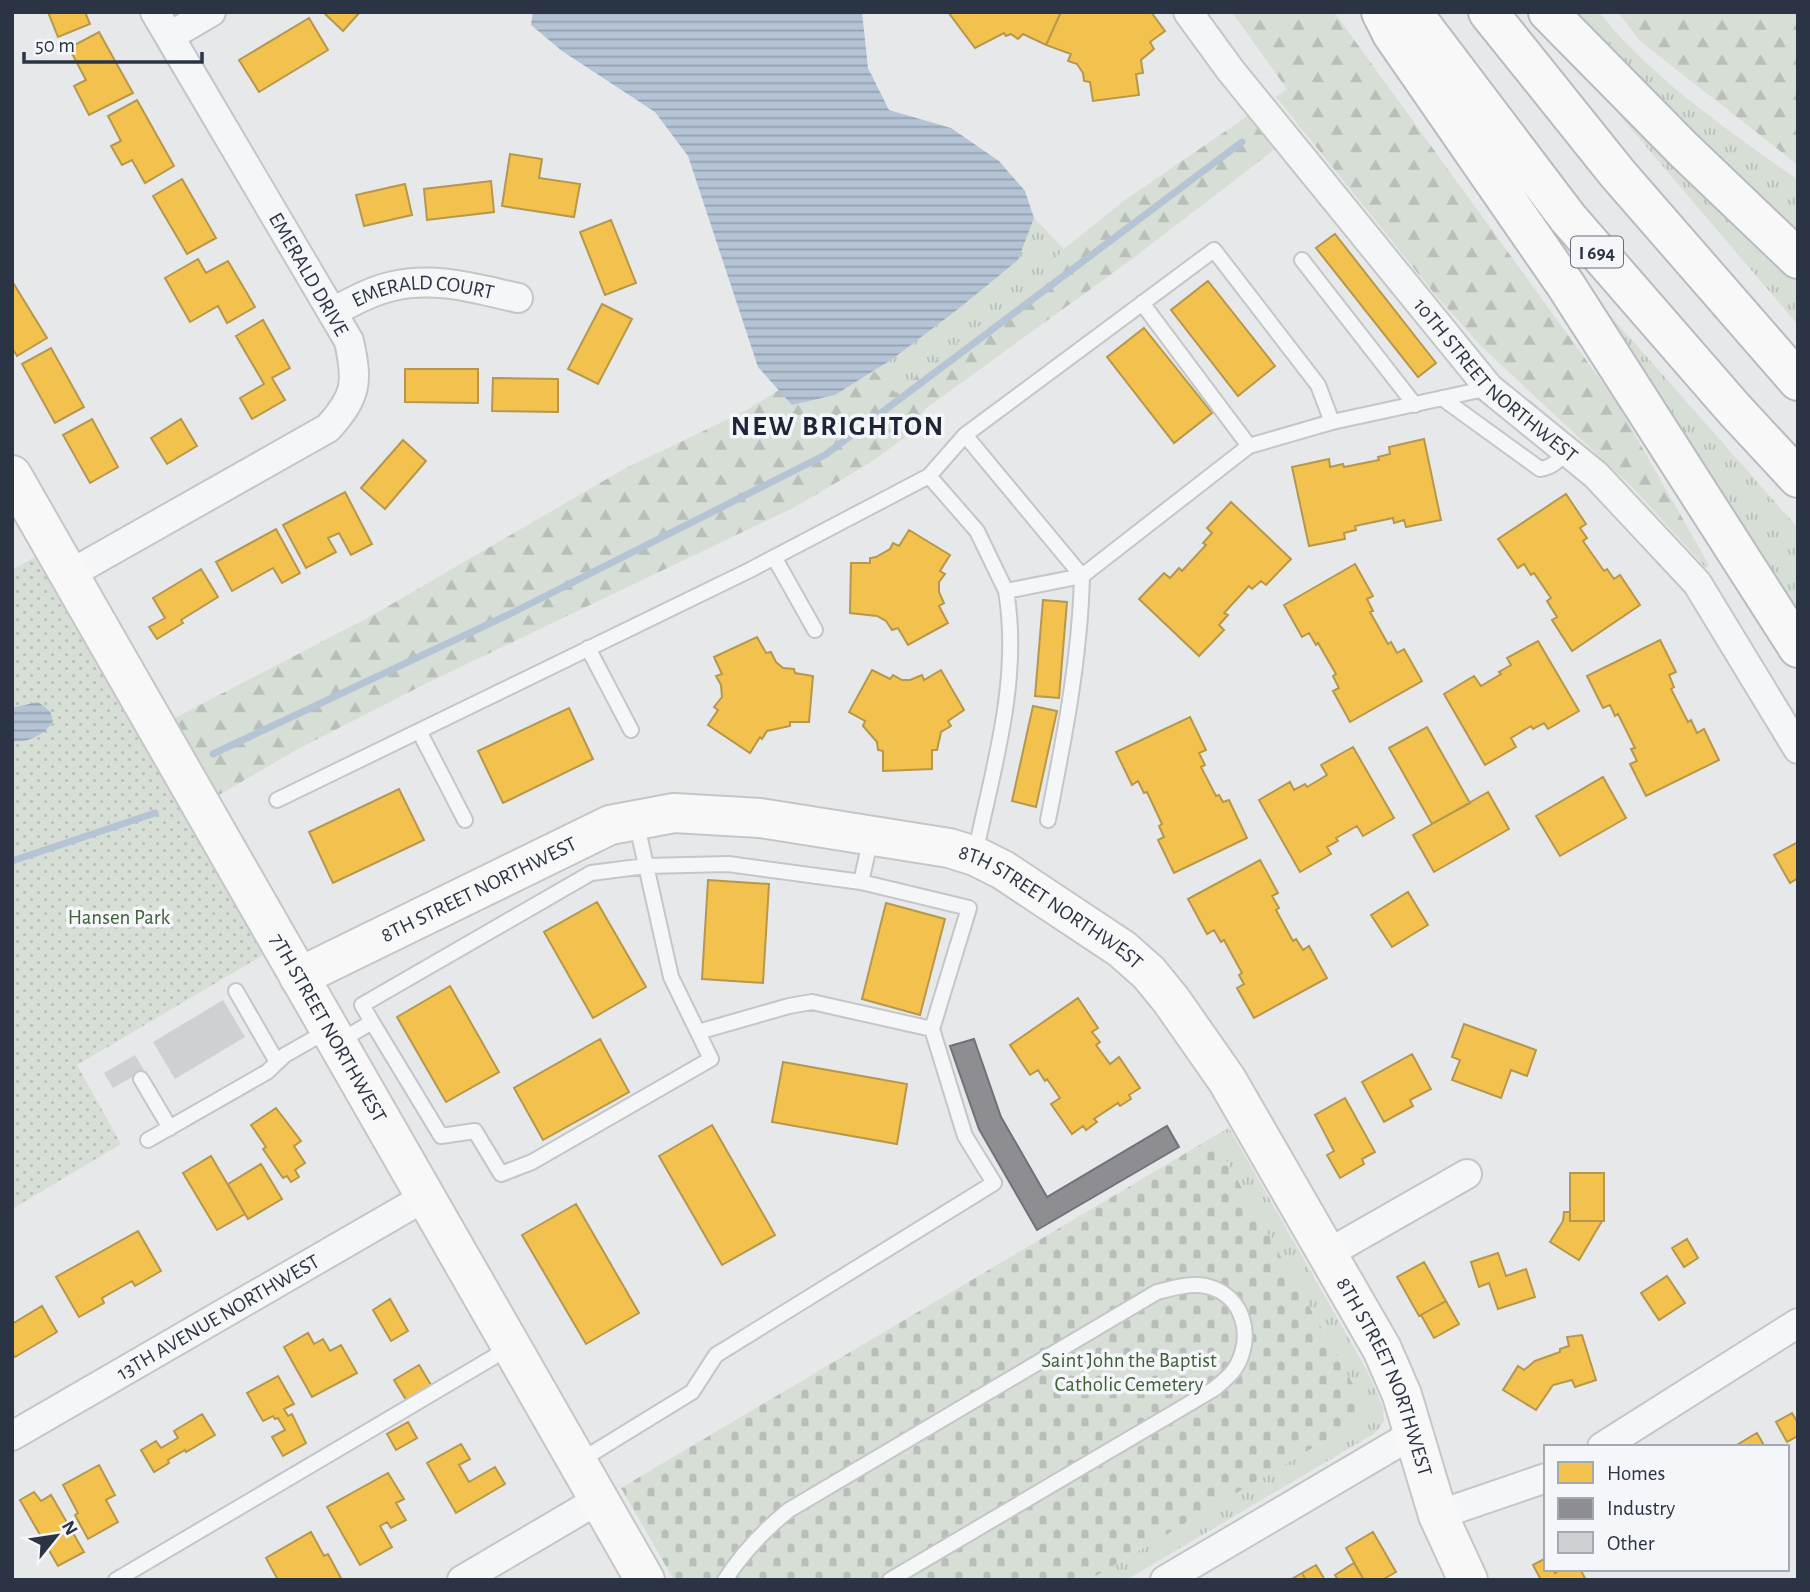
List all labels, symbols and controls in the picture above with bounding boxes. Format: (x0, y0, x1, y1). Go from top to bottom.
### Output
scale bar (24, 21, 203, 65)
text: 50 m (35, 35, 75, 56)
street label: EMERALD DRIVE (265, 209, 352, 340)
road number: I 694 (1571, 236, 1623, 268)
street label: EMERALD COURT (349, 272, 496, 311)
street label: 10TH STREET NORTHWEST (1410, 295, 1581, 467)
district label: NEW BRIGHTON (731, 413, 945, 441)
street label: 8TH STREET NORTHWEST (378, 833, 580, 946)
street label: 8TH STREET NORTHWEST (956, 842, 1147, 973)
park label: Hansen Park (68, 907, 171, 928)
street label: 7TH STREET NORTHWEST (266, 930, 390, 1126)
street label: 13TH AVENUE NORTHWEST (113, 1251, 323, 1384)
street label: 8TH STREET NORTHWEST (1332, 1274, 1436, 1479)
park label: Saint John the Baptist Catholic Cemetery (1041, 1350, 1217, 1395)
legend (1544, 1445, 1789, 1571)
text: Homes (1607, 1463, 1665, 1484)
text: Industry (1607, 1498, 1675, 1519)
north arrow (21, 1501, 91, 1571)
text: N (58, 1518, 81, 1539)
text: Other (1607, 1533, 1655, 1554)

